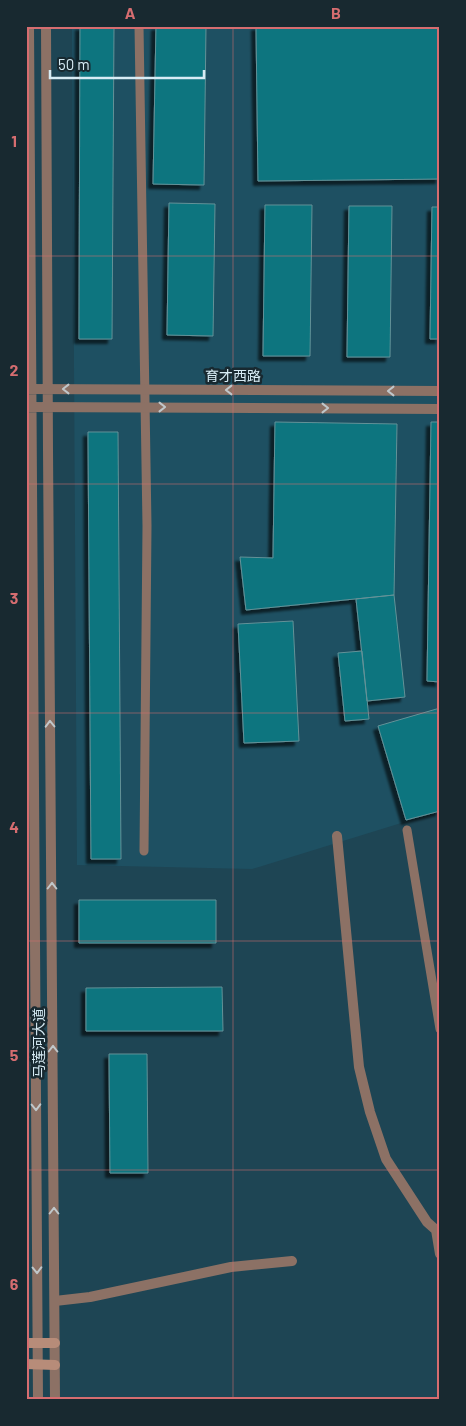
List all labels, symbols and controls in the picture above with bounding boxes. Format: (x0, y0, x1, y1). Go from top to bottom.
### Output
text: A (125, 3, 136, 22)
text: B (331, 3, 341, 22)
scale bar (50, 48, 204, 80)
text: 50 m (58, 55, 90, 73)
text: 1 (11, 131, 17, 150)
text: 2 (10, 360, 19, 379)
street label: 育才西路 (205, 367, 261, 384)
one-way arrow (62, 384, 70, 394)
one-way arrow (224, 385, 232, 395)
one-way arrow (387, 386, 394, 396)
one-way arrow (159, 402, 167, 412)
one-way arrow (322, 403, 329, 413)
text: 3 (10, 588, 18, 607)
one-way arrow (45, 719, 55, 727)
text: 4 (9, 817, 19, 836)
one-way arrow (47, 882, 57, 890)
street label: 马莲河大道 (30, 1008, 47, 1078)
one-way arrow (48, 1044, 58, 1052)
text: 5 (10, 1045, 19, 1064)
one-way arrow (31, 1104, 41, 1112)
one-way arrow (49, 1207, 59, 1214)
one-way arrow (32, 1266, 43, 1274)
text: 6 (10, 1274, 19, 1293)

